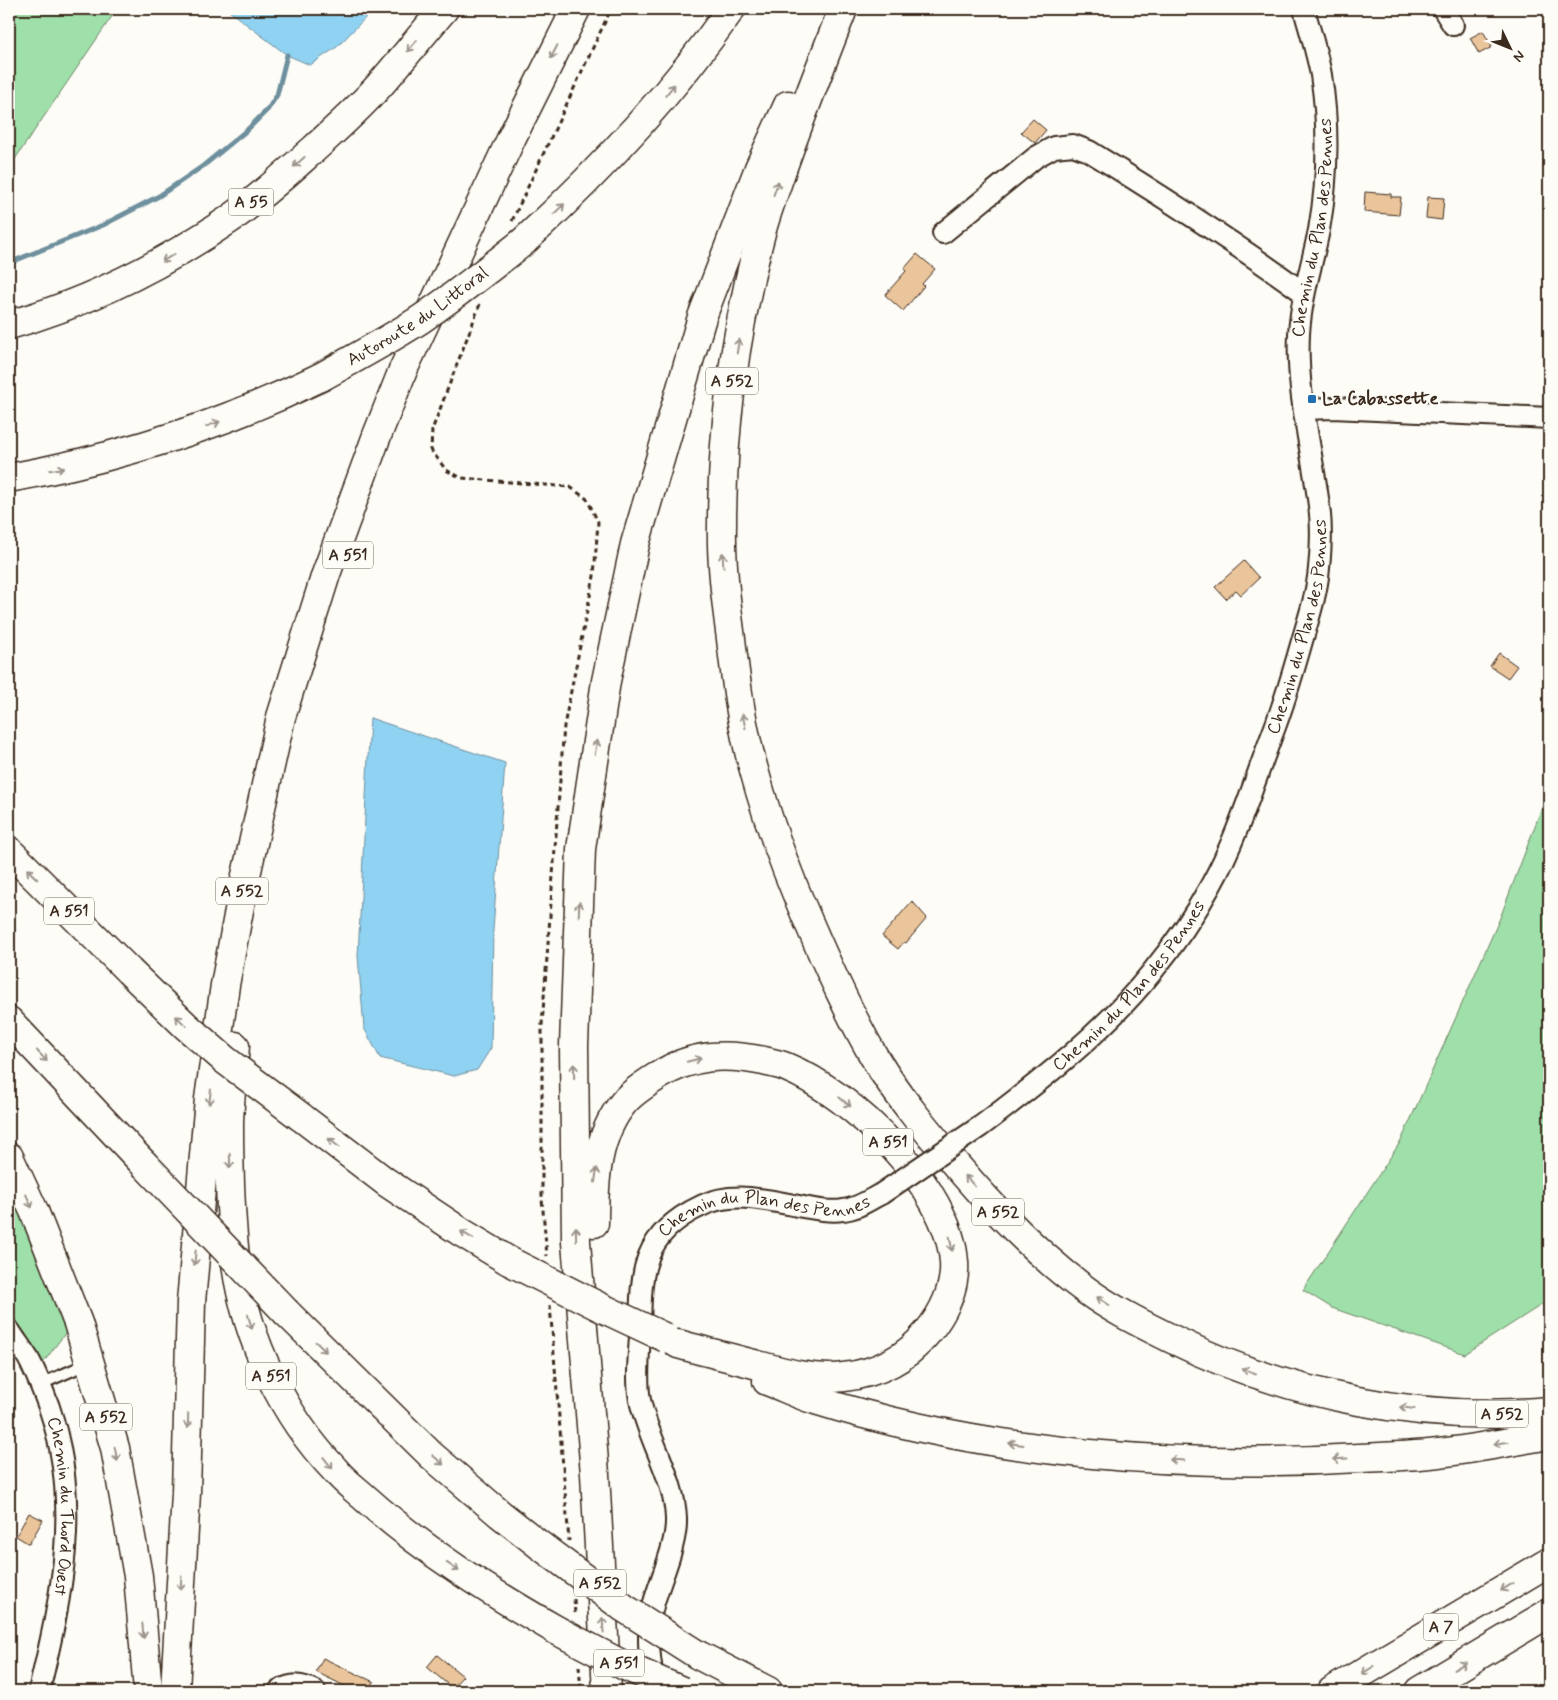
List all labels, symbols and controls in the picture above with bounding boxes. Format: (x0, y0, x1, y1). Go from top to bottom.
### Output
north arrow (1486, 22, 1536, 72)
one-way arrow (407, 40, 418, 53)
one-way arrow (549, 44, 559, 59)
text: N (1509, 47, 1529, 66)
one-way arrow (664, 84, 675, 97)
street label: Chemin du Plan des Pennes (1287, 118, 1338, 338)
one-way arrow (292, 156, 305, 168)
one-way arrow (772, 181, 781, 197)
road number: A 55 (228, 188, 274, 216)
one-way arrow (552, 203, 565, 215)
one-way arrow (162, 253, 176, 263)
street label: Autoroute du Littoral (343, 261, 494, 372)
one-way arrow (733, 338, 743, 354)
road number: A 552 (706, 368, 758, 394)
place label: La Cabassette (1322, 387, 1439, 411)
marker: La Cabassette (1306, 393, 1318, 405)
one-way arrow (205, 419, 220, 428)
one-way arrow (48, 463, 64, 473)
street label: Chemin du Plan des Pennes (1261, 519, 1333, 738)
road number: A 551 (323, 542, 373, 568)
one-way arrow (718, 552, 727, 568)
one-way arrow (739, 713, 748, 729)
one-way arrow (592, 740, 602, 756)
one-way arrow (27, 869, 39, 881)
road number: A 552 (216, 878, 268, 904)
street label: Chemin du Plan des Pennes (1048, 896, 1211, 1077)
road number: A 551 (44, 898, 94, 924)
one-way arrow (574, 901, 583, 917)
one-way arrow (175, 1015, 188, 1027)
one-way arrow (36, 1050, 48, 1063)
one-way arrow (686, 1055, 702, 1064)
one-way arrow (569, 1063, 579, 1080)
one-way arrow (204, 1088, 214, 1104)
one-way arrow (838, 1097, 851, 1108)
road number: A 551 (863, 1128, 913, 1156)
one-way arrow (328, 1137, 341, 1148)
one-way arrow (226, 1153, 235, 1169)
one-way arrow (591, 1167, 601, 1183)
one-way arrow (964, 1175, 975, 1188)
street label: Chemin du Plan des Pennes (653, 1185, 875, 1243)
one-way arrow (25, 1193, 35, 1208)
road number: A 552 (972, 1198, 1024, 1226)
one-way arrow (571, 1226, 581, 1242)
one-way arrow (461, 1230, 475, 1240)
one-way arrow (946, 1236, 956, 1252)
one-way arrow (190, 1250, 199, 1266)
one-way arrow (1096, 1296, 1110, 1306)
one-way arrow (245, 1314, 255, 1330)
one-way arrow (315, 1341, 328, 1353)
road number: A 551 (246, 1362, 296, 1390)
one-way arrow (1242, 1366, 1257, 1375)
road number: A 552 (1476, 1400, 1528, 1428)
one-way arrow (1399, 1402, 1415, 1412)
road number: A 552 (80, 1404, 132, 1430)
one-way arrow (183, 1412, 192, 1428)
street label: Chemin du Thord Ouest (41, 1414, 78, 1598)
one-way arrow (1008, 1439, 1024, 1449)
one-way arrow (1494, 1439, 1510, 1449)
one-way arrow (111, 1445, 121, 1461)
one-way arrow (431, 1455, 444, 1466)
one-way arrow (1332, 1455, 1348, 1464)
one-way arrow (323, 1456, 334, 1469)
one-way arrow (1170, 1456, 1186, 1465)
one-way arrow (445, 1562, 459, 1572)
road number: A 552 (574, 1570, 626, 1596)
one-way arrow (176, 1574, 186, 1591)
one-way arrow (1501, 1583, 1515, 1593)
road number: A 7 (1424, 1614, 1458, 1640)
one-way arrow (599, 1617, 608, 1633)
one-way arrow (138, 1623, 148, 1639)
road number: A 551 (594, 1650, 644, 1676)
one-way arrow (1453, 1660, 1467, 1670)
one-way arrow (1361, 1666, 1375, 1676)

